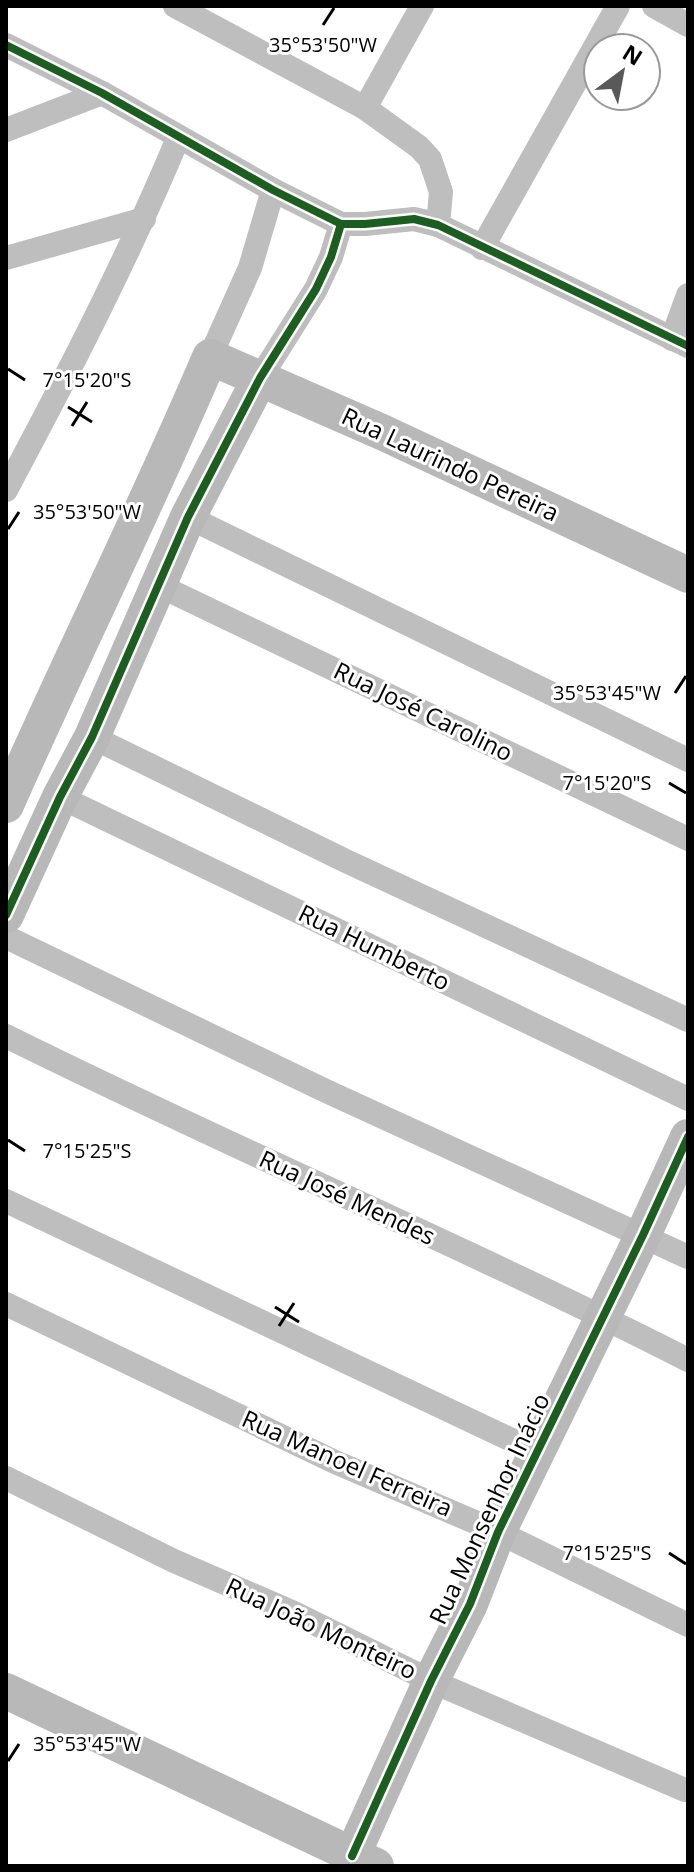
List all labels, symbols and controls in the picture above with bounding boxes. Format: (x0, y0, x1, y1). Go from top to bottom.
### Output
text: 35°53'50"W (269, 31, 378, 58)
north arrow (582, 32, 662, 112)
text: N (618, 37, 649, 72)
text: 7°15'20"S (42, 366, 132, 393)
street label: Rua Laurindo Pereira (337, 399, 565, 528)
text: 35°53'50"W (33, 498, 142, 525)
street label: Rua José Carolino (329, 653, 519, 768)
text: 35°53'45"W (553, 679, 662, 706)
text: 7°15'20"S (562, 769, 652, 796)
street label: Rua Humberto (293, 896, 456, 998)
text: 7°15'25"S (42, 1137, 132, 1164)
street label: Rua José Mendes (254, 1141, 441, 1252)
street label: Rua Monsenhor Inácio (421, 1387, 557, 1629)
street label: Rua Manoel Ferreira (237, 1401, 458, 1524)
text: 7°15'25"S (562, 1539, 652, 1566)
street label: Rua João Monteiro (221, 1569, 422, 1686)
text: 35°53'45"W (33, 1730, 142, 1757)

